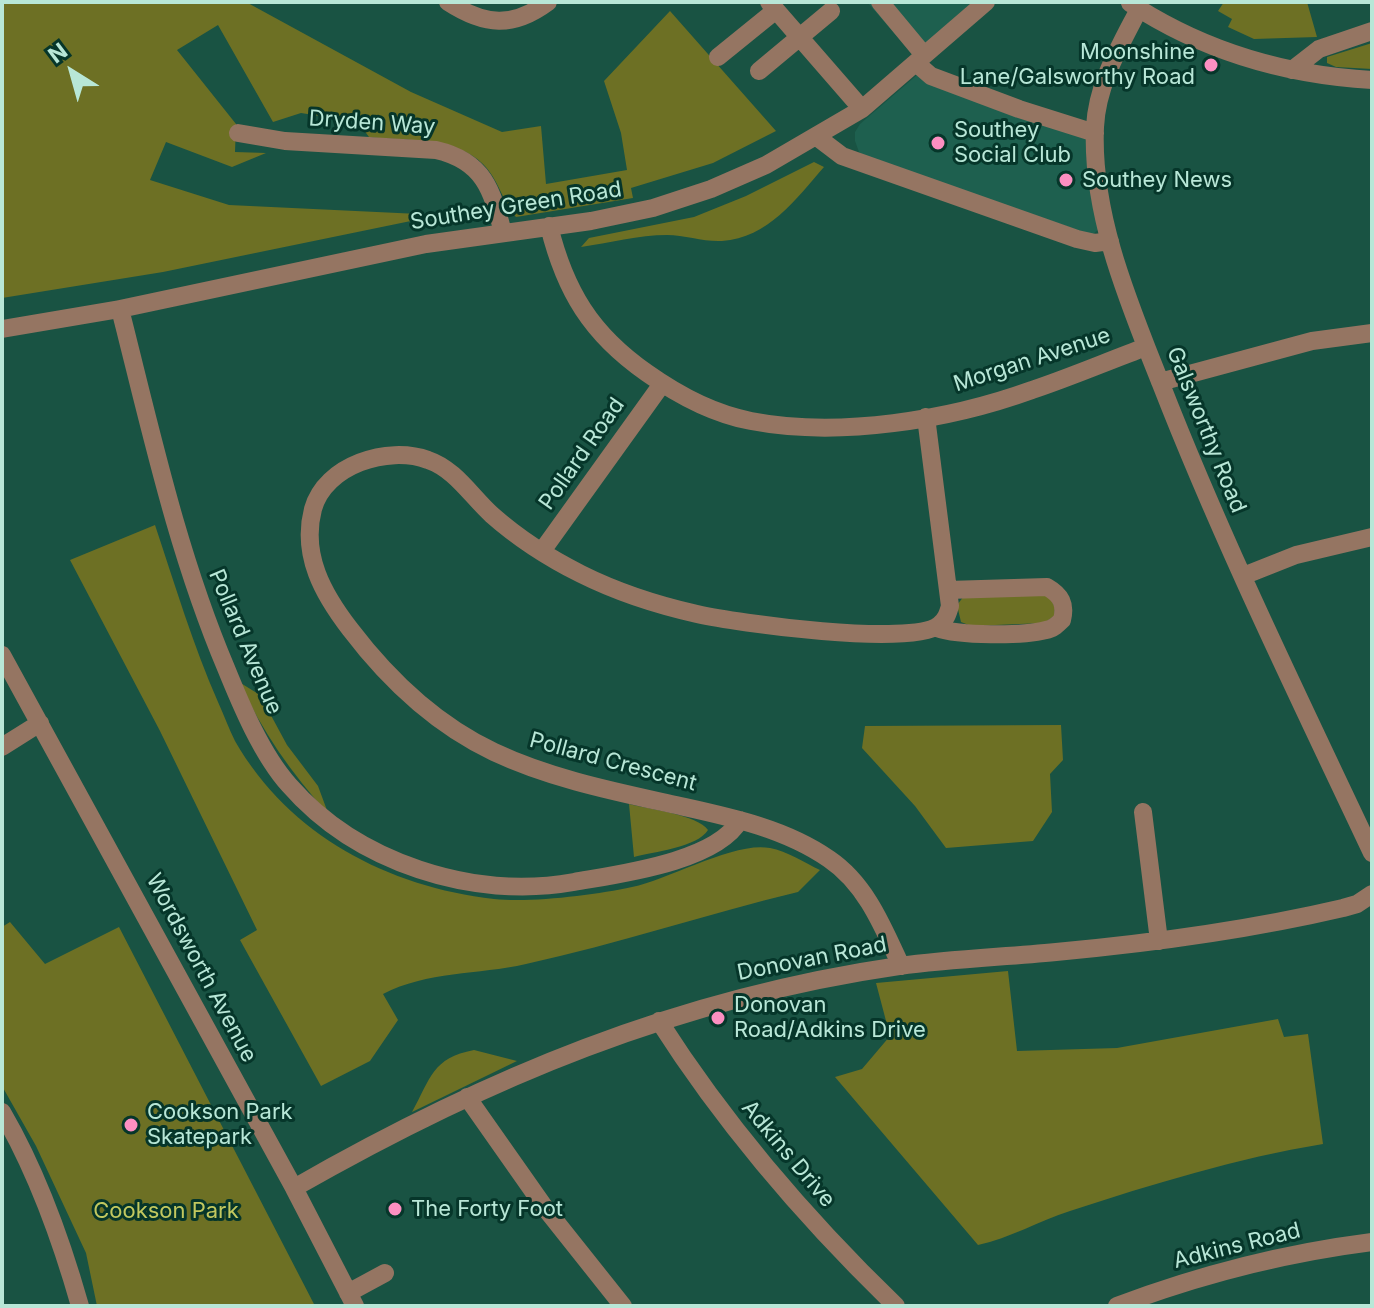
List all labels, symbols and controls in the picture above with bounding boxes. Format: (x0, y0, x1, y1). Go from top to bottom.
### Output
north arrow (32, 32, 112, 112)
text: N (43, 37, 72, 68)
place label: Moonshine Lane/Galsworthy Road (960, 39, 1195, 90)
marker: Moonshine Lane/Galsworthy Road (1202, 56, 1220, 74)
street label: Dryden Way (308, 105, 436, 141)
place label: Southey Social Club (954, 117, 1071, 168)
marker: Southey Social Club (929, 134, 947, 152)
place label: Southey News (1082, 167, 1232, 193)
marker: Southey News (1057, 171, 1075, 189)
street label: Southey Green Road (408, 176, 624, 236)
street label: Morgan Avenue (950, 322, 1114, 398)
street label: Galsworthy Road (1161, 343, 1251, 517)
street label: Pollard Road (534, 393, 630, 515)
street label: Pollard Avenue (203, 566, 287, 718)
street label: Pollard Crescent (527, 727, 699, 797)
street label: Wordsworth Avenue (140, 869, 262, 1067)
street label: Donovan Road (735, 932, 889, 986)
place label: Donovan Road/Adkins Drive (734, 992, 926, 1044)
marker: Donovan Road/Adkins Drive (709, 1009, 727, 1027)
street label: Adkins Drive (736, 1095, 840, 1213)
place label: Cookson Park Skatepark (147, 1099, 293, 1150)
marker: Cookson Park Skatepark (122, 1116, 140, 1134)
place label: The Forty Foot (411, 1196, 563, 1222)
park label: Cookson Park (93, 1198, 239, 1224)
marker: The Forty Foot (386, 1200, 404, 1218)
street label: Adkins Road (1171, 1217, 1303, 1275)

